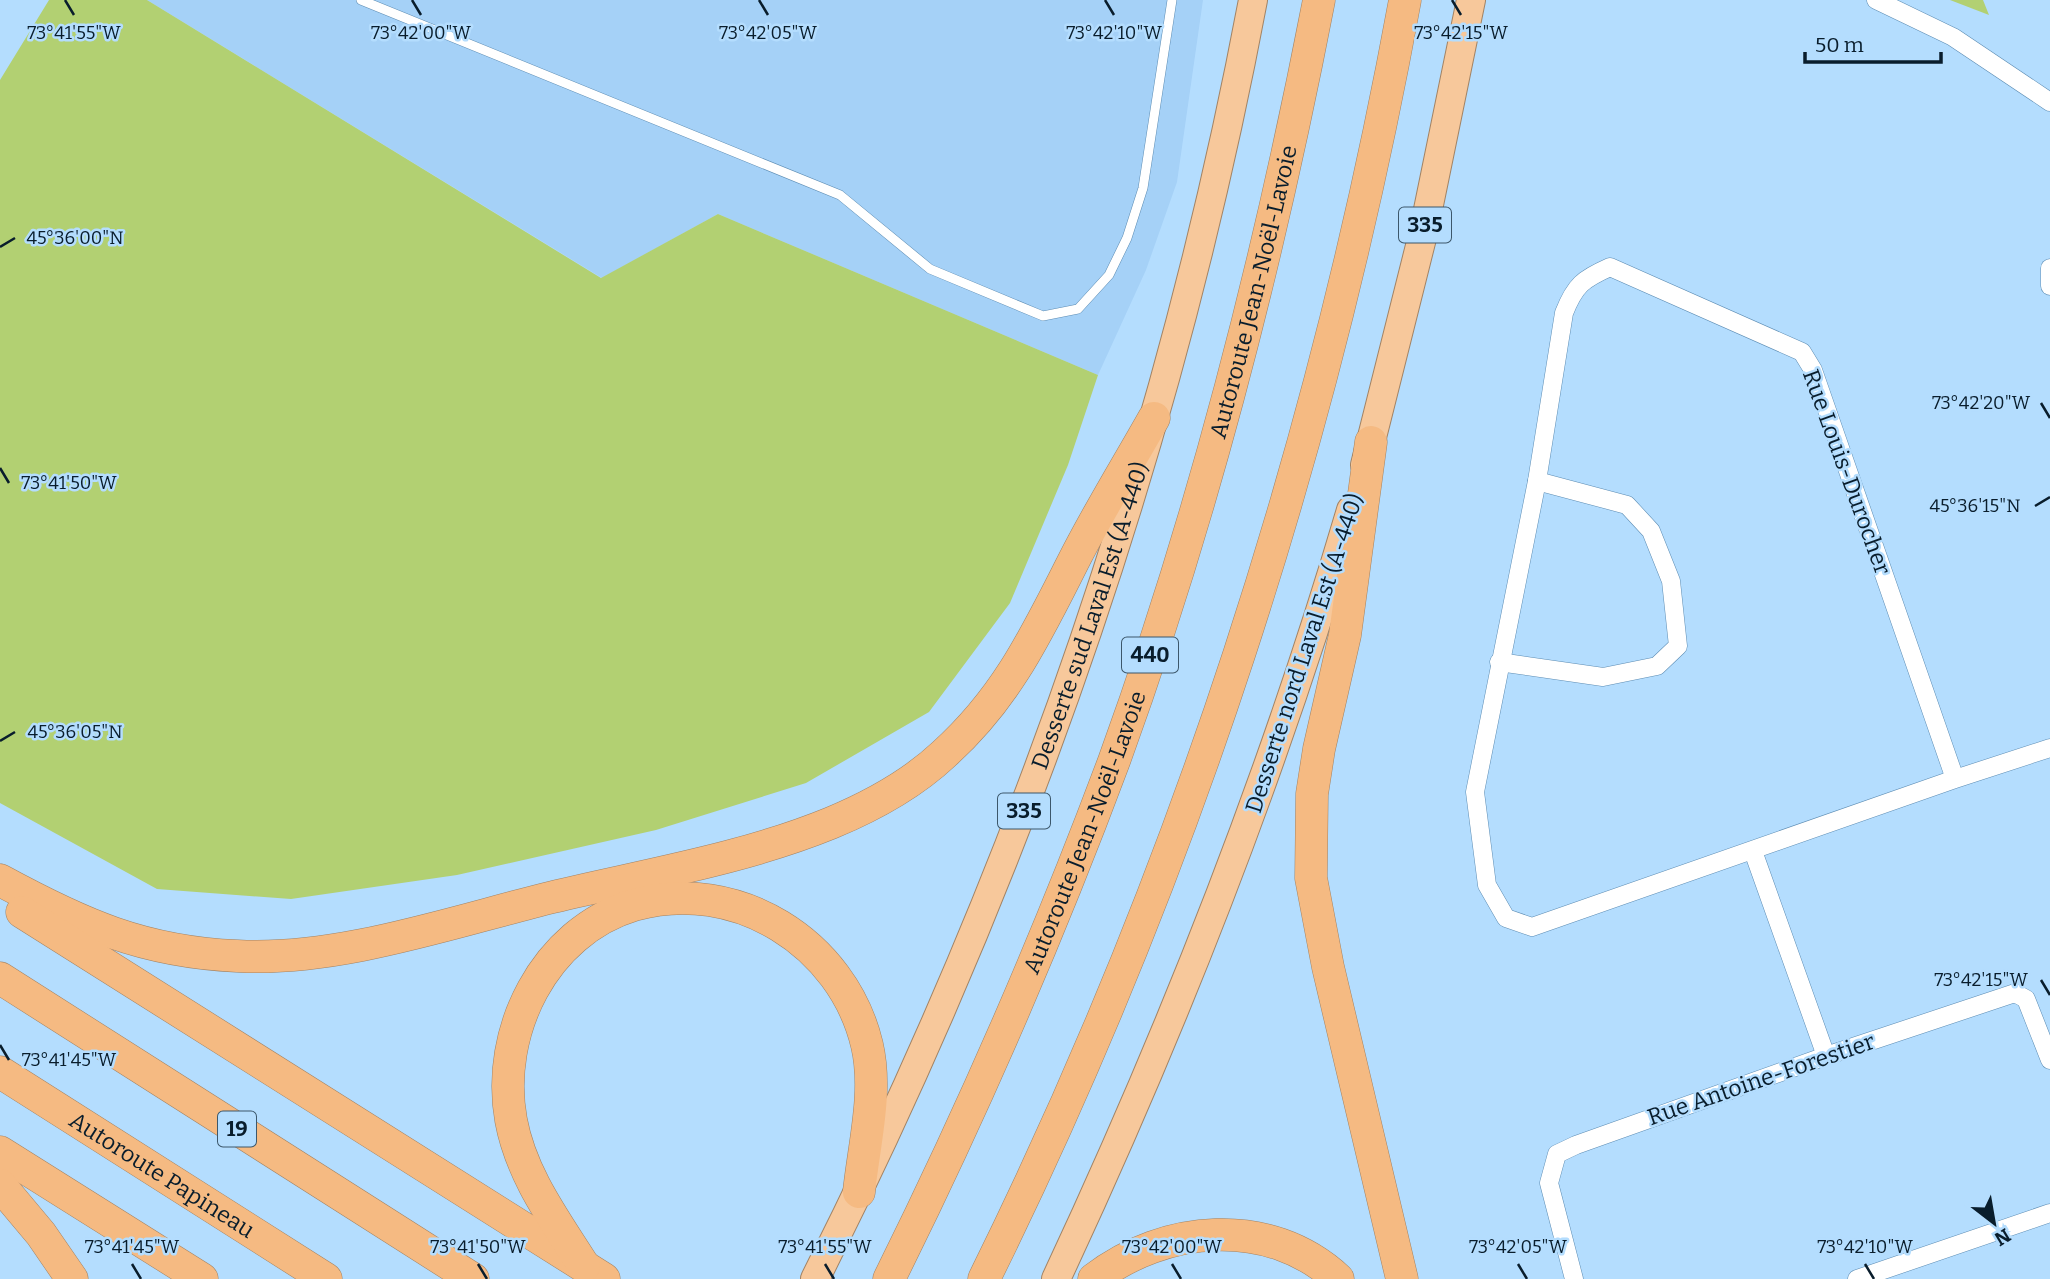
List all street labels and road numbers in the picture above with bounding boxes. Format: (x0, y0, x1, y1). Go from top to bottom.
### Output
street label: Autoroute Jean-Noël-Lavoie (1204, 143, 1303, 441)
road number: 335 (1399, 208, 1451, 243)
street label: Rue Louis-Durocher (1797, 366, 1897, 578)
street label: Desserte sud Laval Est (A-440) (1028, 458, 1154, 772)
street label: Desserte nord Laval Est (A-440) (1239, 490, 1369, 816)
road number: 440 (1122, 638, 1178, 672)
street label: Autoroute Jean-Noël-Lavoie (1017, 687, 1152, 978)
road number: 335 (998, 794, 1050, 828)
street label: Rue Antoine-Forestier (1644, 1027, 1878, 1131)
street label: Autoroute Papineau (64, 1106, 260, 1244)
road number: 19 (218, 1112, 256, 1146)

